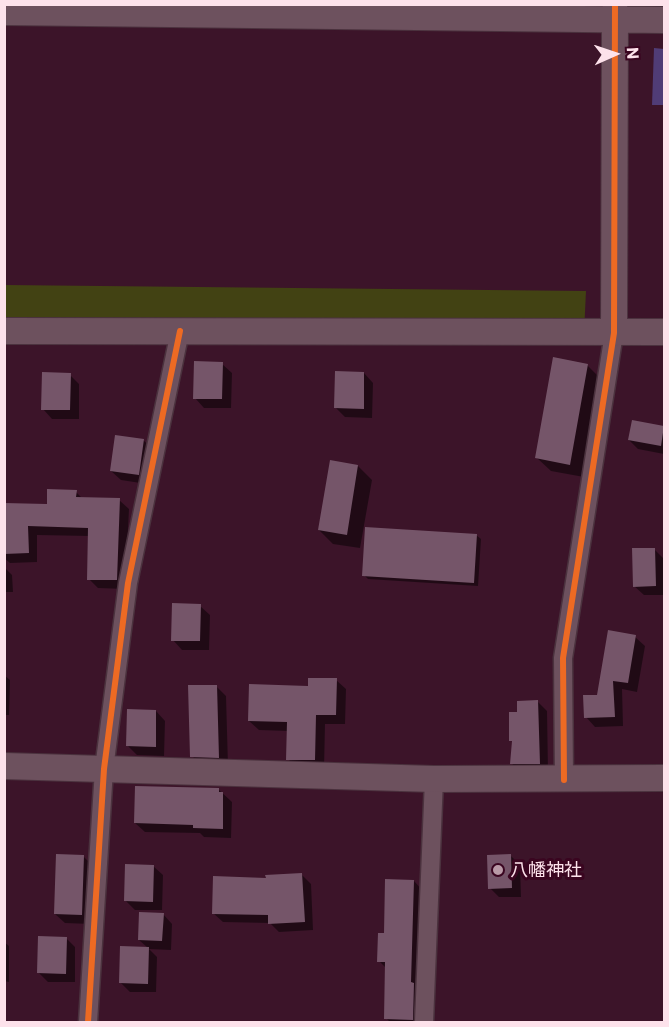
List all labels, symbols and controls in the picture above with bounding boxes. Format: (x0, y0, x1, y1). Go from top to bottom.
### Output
north arrow (585, 24, 645, 84)
text: N (624, 47, 643, 60)
place label: 八幡神社 (510, 859, 582, 881)
marker: 八幡神社 (491, 863, 505, 877)

